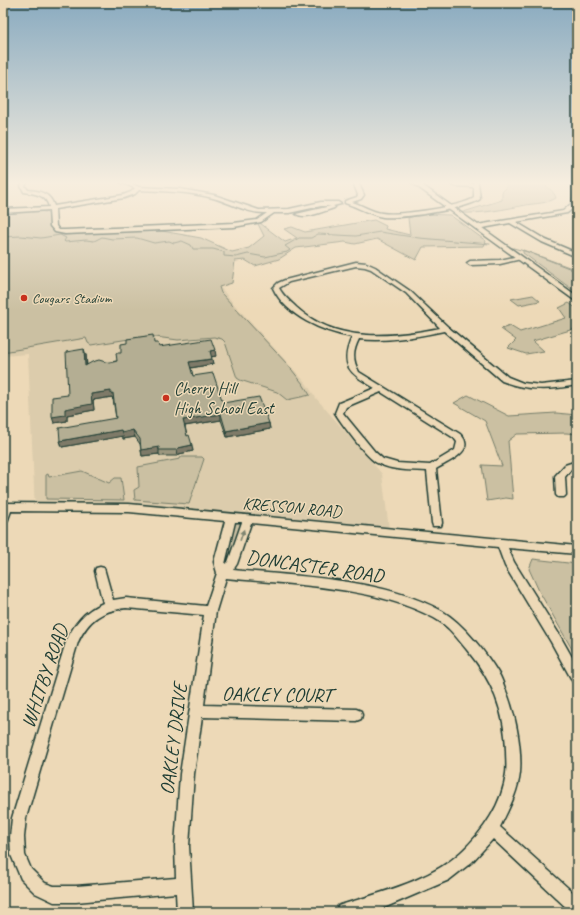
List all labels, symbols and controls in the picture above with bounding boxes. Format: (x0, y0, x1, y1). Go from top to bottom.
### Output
place label: Cougars Stadium (32, 290, 113, 307)
marker: Cougars Stadium (19, 293, 29, 303)
place label: Cherry Hill High School East (174, 378, 276, 419)
marker: Cherry Hill High School East (161, 393, 171, 403)
street label: KRESSON ROAD (242, 493, 344, 522)
one-way arrow (240, 528, 246, 540)
street label: DONCASTER ROAD (245, 544, 387, 589)
street label: WHITBY ROAD (15, 620, 74, 731)
street label: OAKLEY DRIVE (154, 679, 193, 796)
street label: OAKLEY COURT (222, 681, 337, 708)

